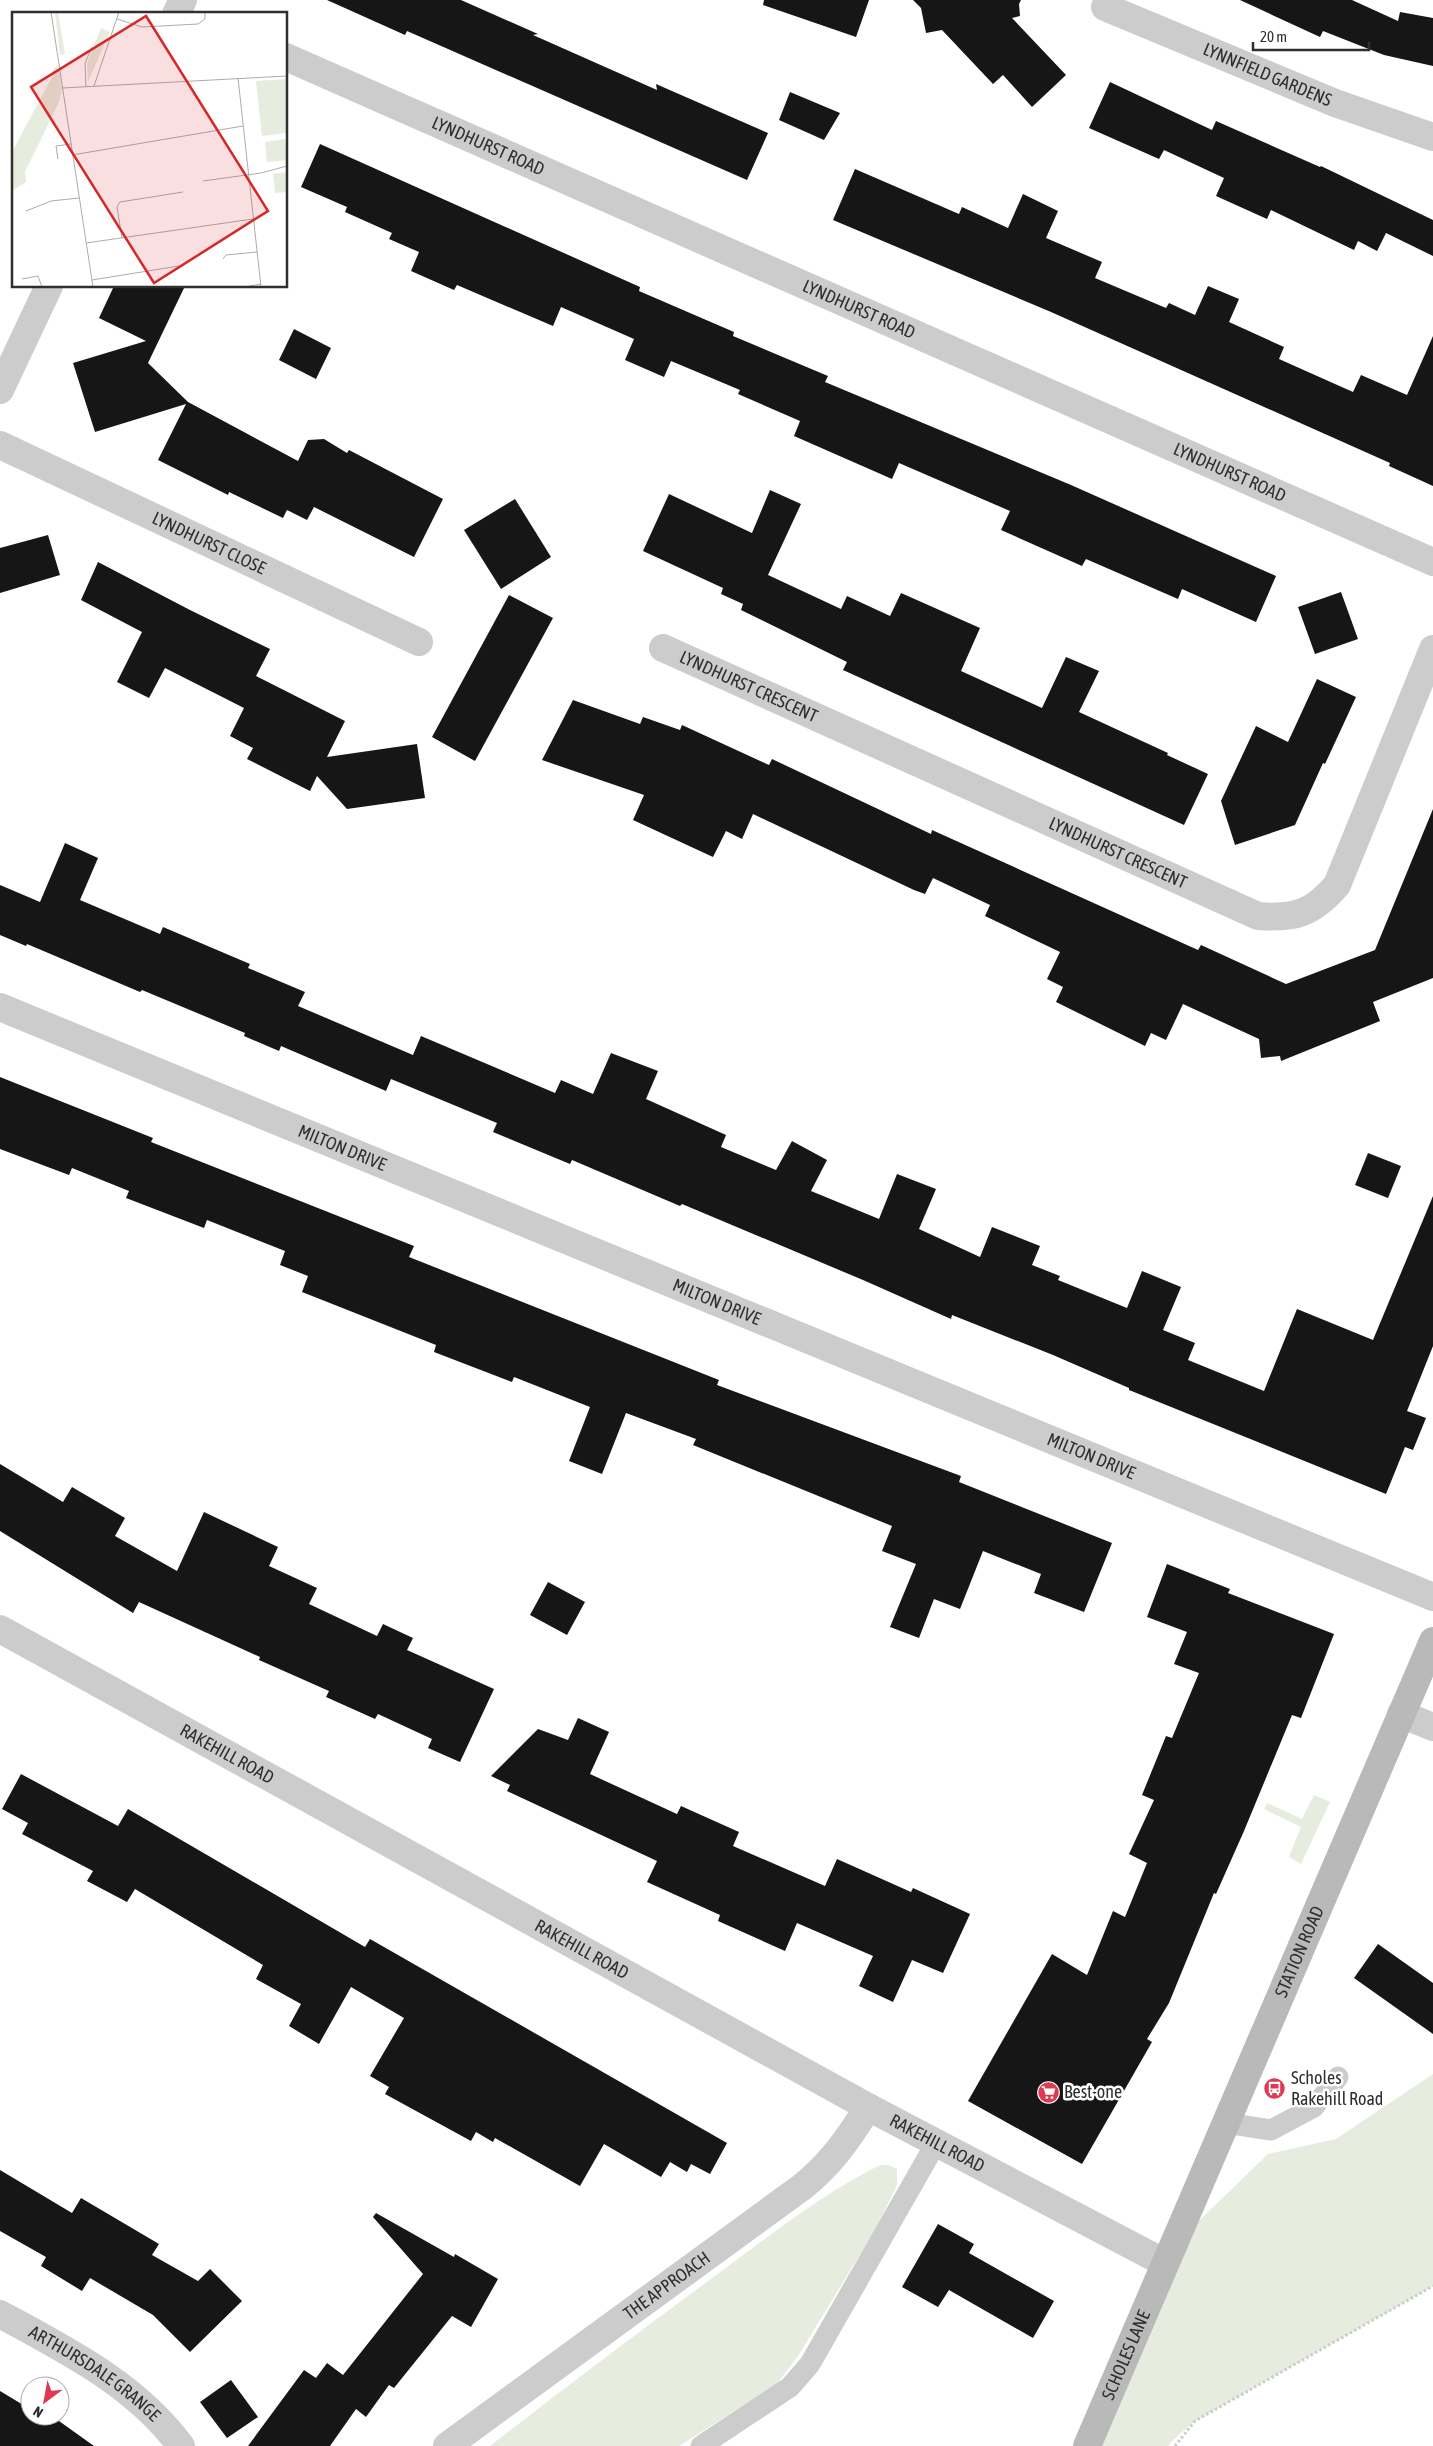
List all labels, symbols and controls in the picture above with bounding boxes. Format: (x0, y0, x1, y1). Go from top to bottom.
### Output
inset map (12, 12, 288, 288)
scale bar (1253, 20, 1369, 52)
text: 20 m (1260, 28, 1287, 45)
street label: LYNNFIELD GARDENS (1200, 38, 1335, 111)
street label: LYNDHURST ROAD (429, 112, 548, 180)
street label: LYNDHURST ROAD (800, 275, 919, 343)
street label: LYNDHURST ROAD (1170, 438, 1289, 506)
street label: LYNDHURST CLOSE (149, 507, 270, 579)
street label: LYNDHURST CRESCENT (677, 646, 821, 726)
street label: LYNDHURST CRESCENT (1046, 812, 1191, 893)
street label: MILTON DRIVE (295, 1120, 390, 1175)
street label: MILTON DRIVE (670, 1274, 764, 1329)
street label: MILTON DRIVE (1044, 1428, 1139, 1483)
street label: RAKEHILL ROAD (176, 1719, 278, 1788)
street label: STATION ROAD (1270, 1903, 1328, 2000)
street label: RAKEHILL ROAD (531, 1915, 633, 1983)
place label: Scholes Rakehill Road (1291, 2067, 1383, 2109)
bus stop icon: Scholes Rakehill Road (1263, 2076, 1287, 2100)
supermarket icon: Best-one (1036, 2080, 1060, 2104)
place label: Best-one (1064, 2081, 1122, 2102)
street label: RAKEHILL ROAD (886, 2109, 988, 2176)
street label: THE APPROACH (619, 2247, 714, 2324)
street label: SCHOLES LANE (1097, 2307, 1154, 2403)
street label: ARTHURSDALE GRANGE (25, 2323, 163, 2429)
north arrow (20, 2376, 70, 2426)

